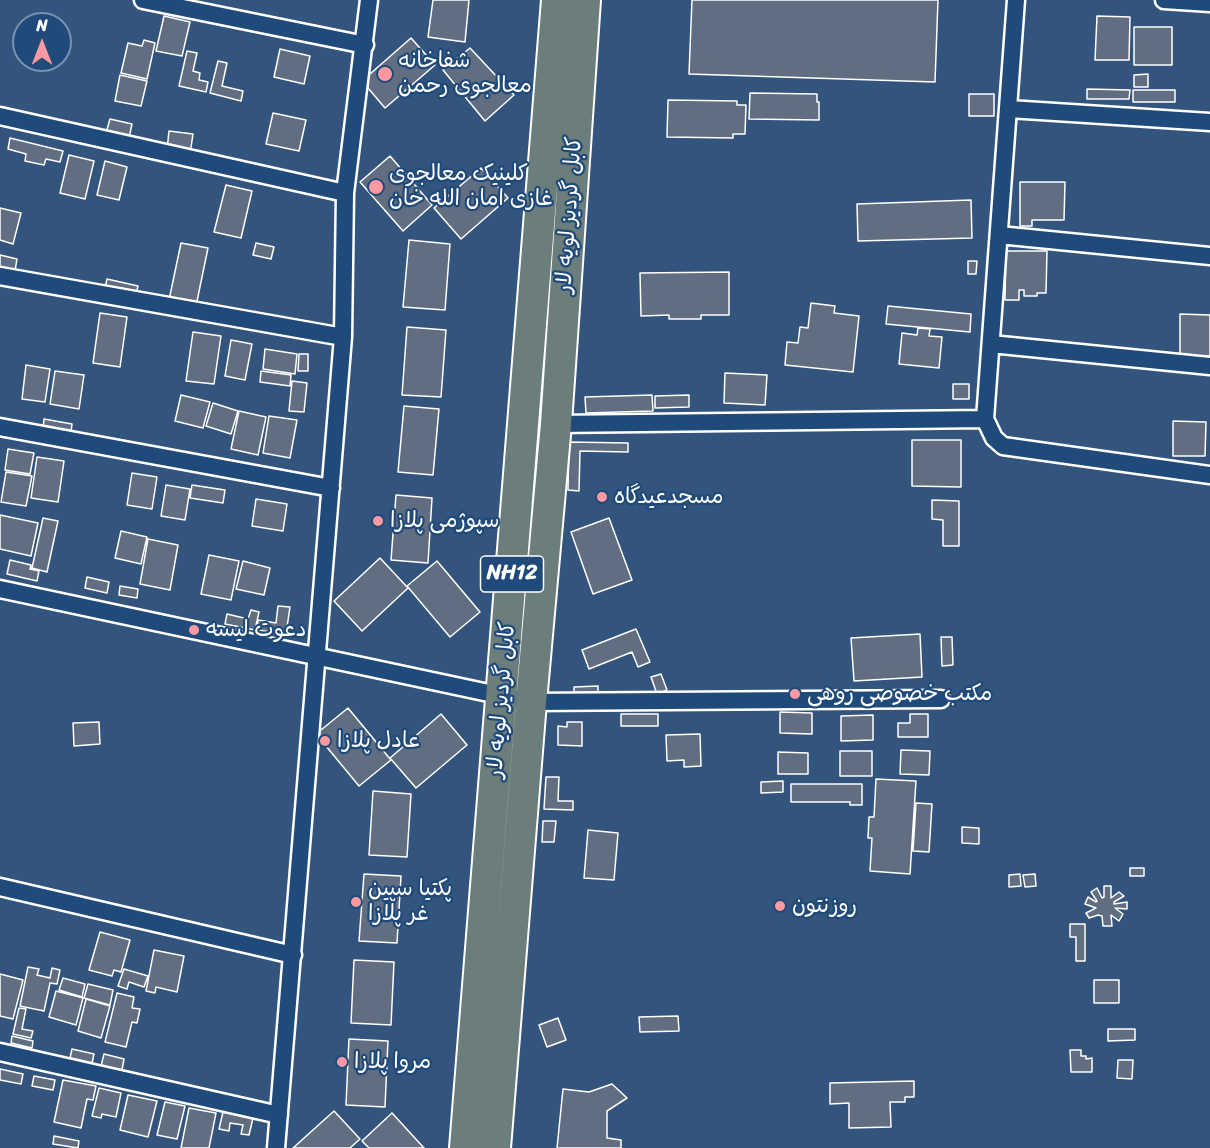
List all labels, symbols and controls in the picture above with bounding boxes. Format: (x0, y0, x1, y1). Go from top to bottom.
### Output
text: N (36, 11, 48, 40)
north arrow (12, 12, 72, 72)
place label: شفاخانه معالجوی رحمن (398, 48, 532, 100)
marker: شفاخانه معالجوی رحمن (376, 65, 394, 83)
street label: کابل گردیز لویه لار (551, 136, 589, 294)
place label: کلینیک معالجوی غازی امان الله خان (389, 161, 553, 212)
marker: کلینیک معالجوی غازی امان الله خان (367, 178, 385, 196)
place label: مسجدعیدگاه (614, 484, 724, 510)
marker: مسجدعیدگاه (595, 490, 609, 504)
place label: سپوژمی پلازا (390, 508, 500, 534)
marker: سپوژمی پلازا (371, 514, 385, 528)
road number: NH12 (480, 556, 544, 592)
place label: دعوت لیسه (206, 617, 306, 643)
street label: کابل گردیز لویه لار (482, 621, 522, 779)
marker: دعوت لیسه (187, 623, 201, 637)
place label: مکتب خصوصی روهی (807, 681, 992, 707)
marker: مکتب خصوصی روهی (788, 687, 802, 701)
place label: عادل پلازا (337, 728, 421, 754)
marker: عادل پلازا (318, 734, 332, 748)
place label: پکتیا سپین غر پلازا (368, 876, 452, 927)
place label: روزنتون (792, 893, 857, 919)
marker: پکتیا سپین غر پلازا (349, 895, 363, 909)
marker: روزنتون (773, 899, 787, 913)
place label: مروا پلازا (354, 1049, 431, 1075)
marker: مروا پلازا (335, 1055, 349, 1069)

